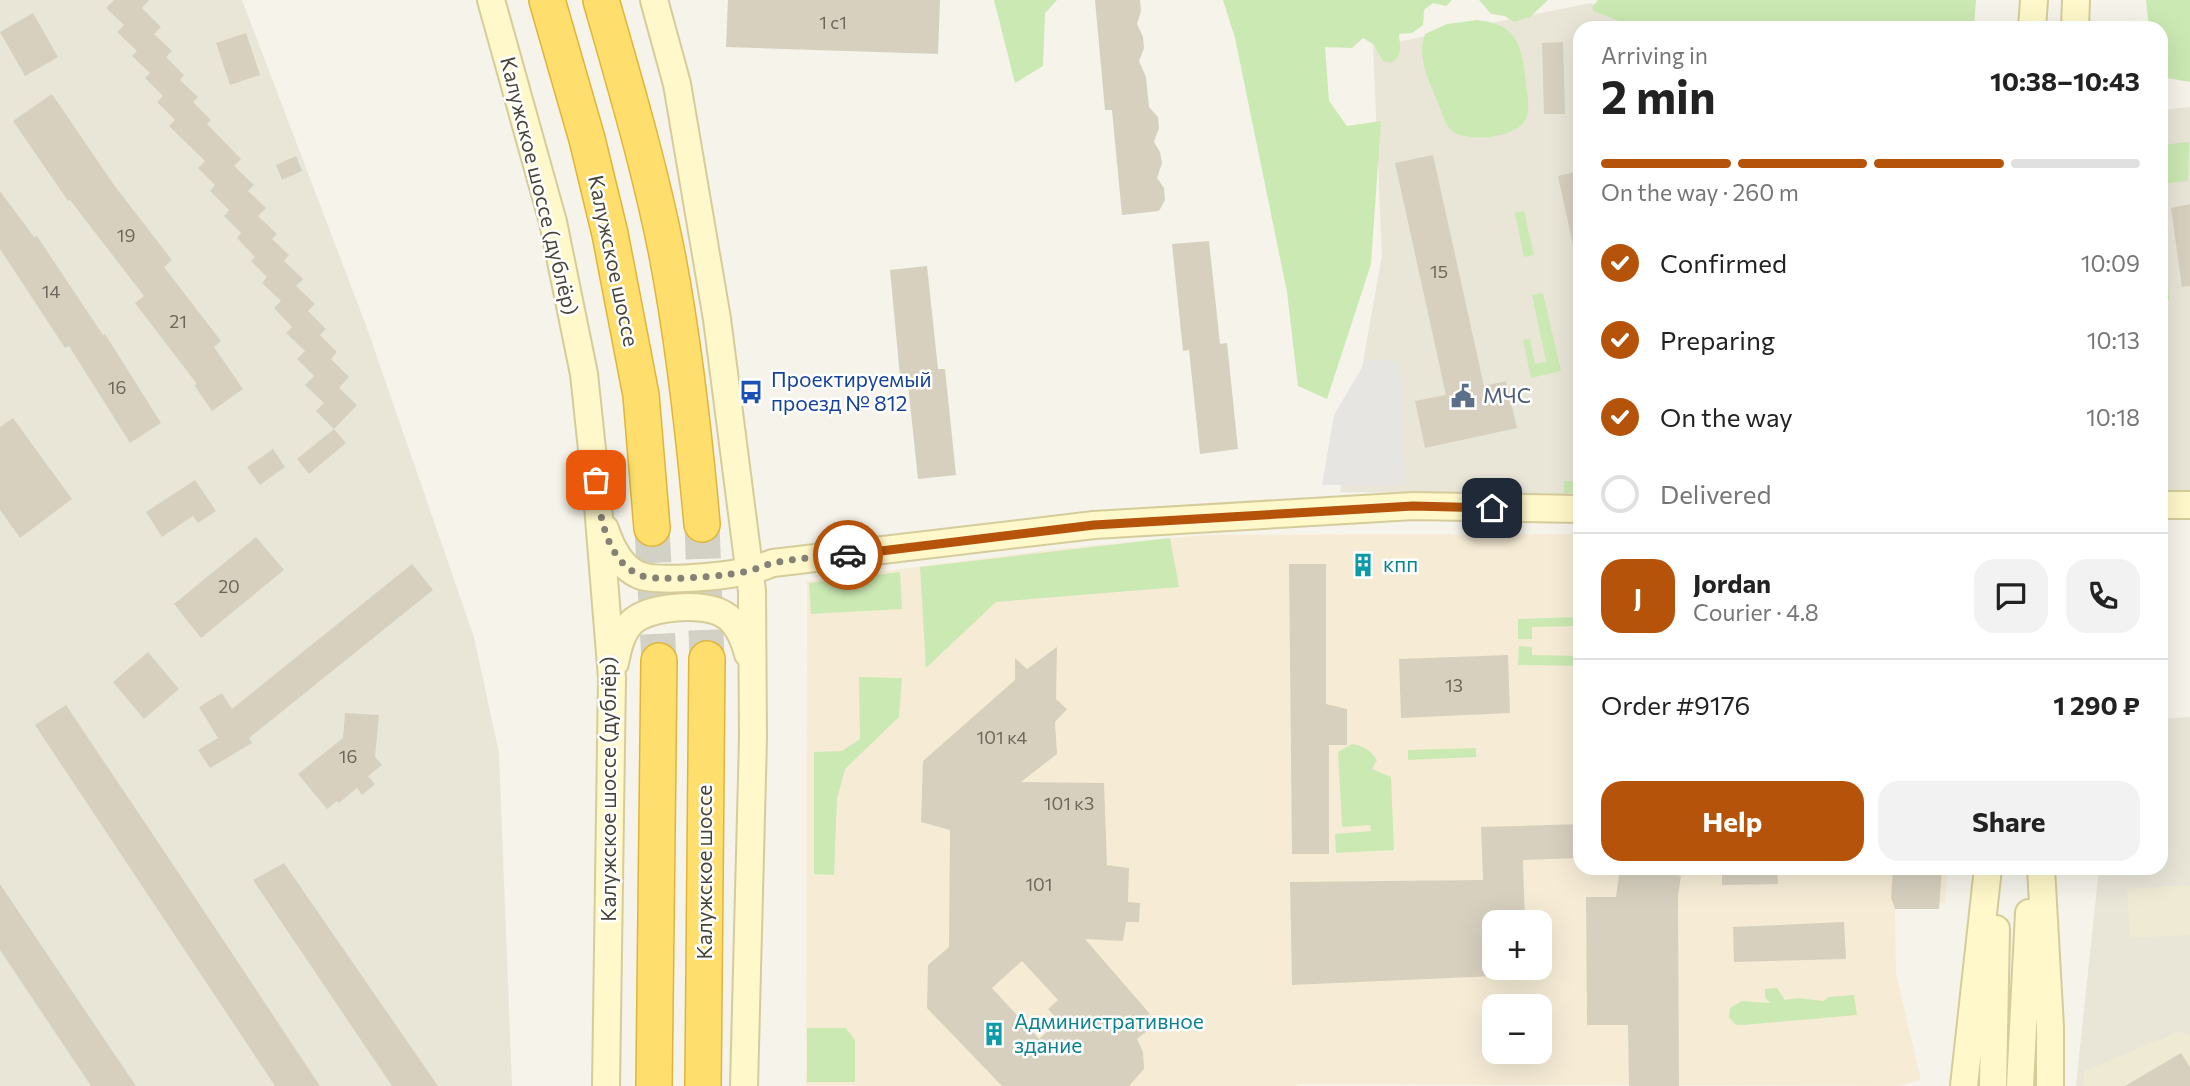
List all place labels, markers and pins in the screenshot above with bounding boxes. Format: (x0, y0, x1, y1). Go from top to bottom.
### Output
place label: Проектируемый проезд № 812 (771, 366, 932, 415)
bus stop icon: Проектируемый проезд № 812 (737, 378, 765, 406)
public building icon: МЧС (1449, 382, 1477, 410)
place label: МЧС (1483, 382, 1531, 407)
pin (566, 450, 626, 510)
pin (1462, 478, 1522, 538)
building icon: кпп (1349, 551, 1377, 579)
place label: кпп (1383, 551, 1418, 576)
place label: Административное здание (1014, 1008, 1204, 1057)
building icon: Административное здание (980, 1020, 1008, 1048)

